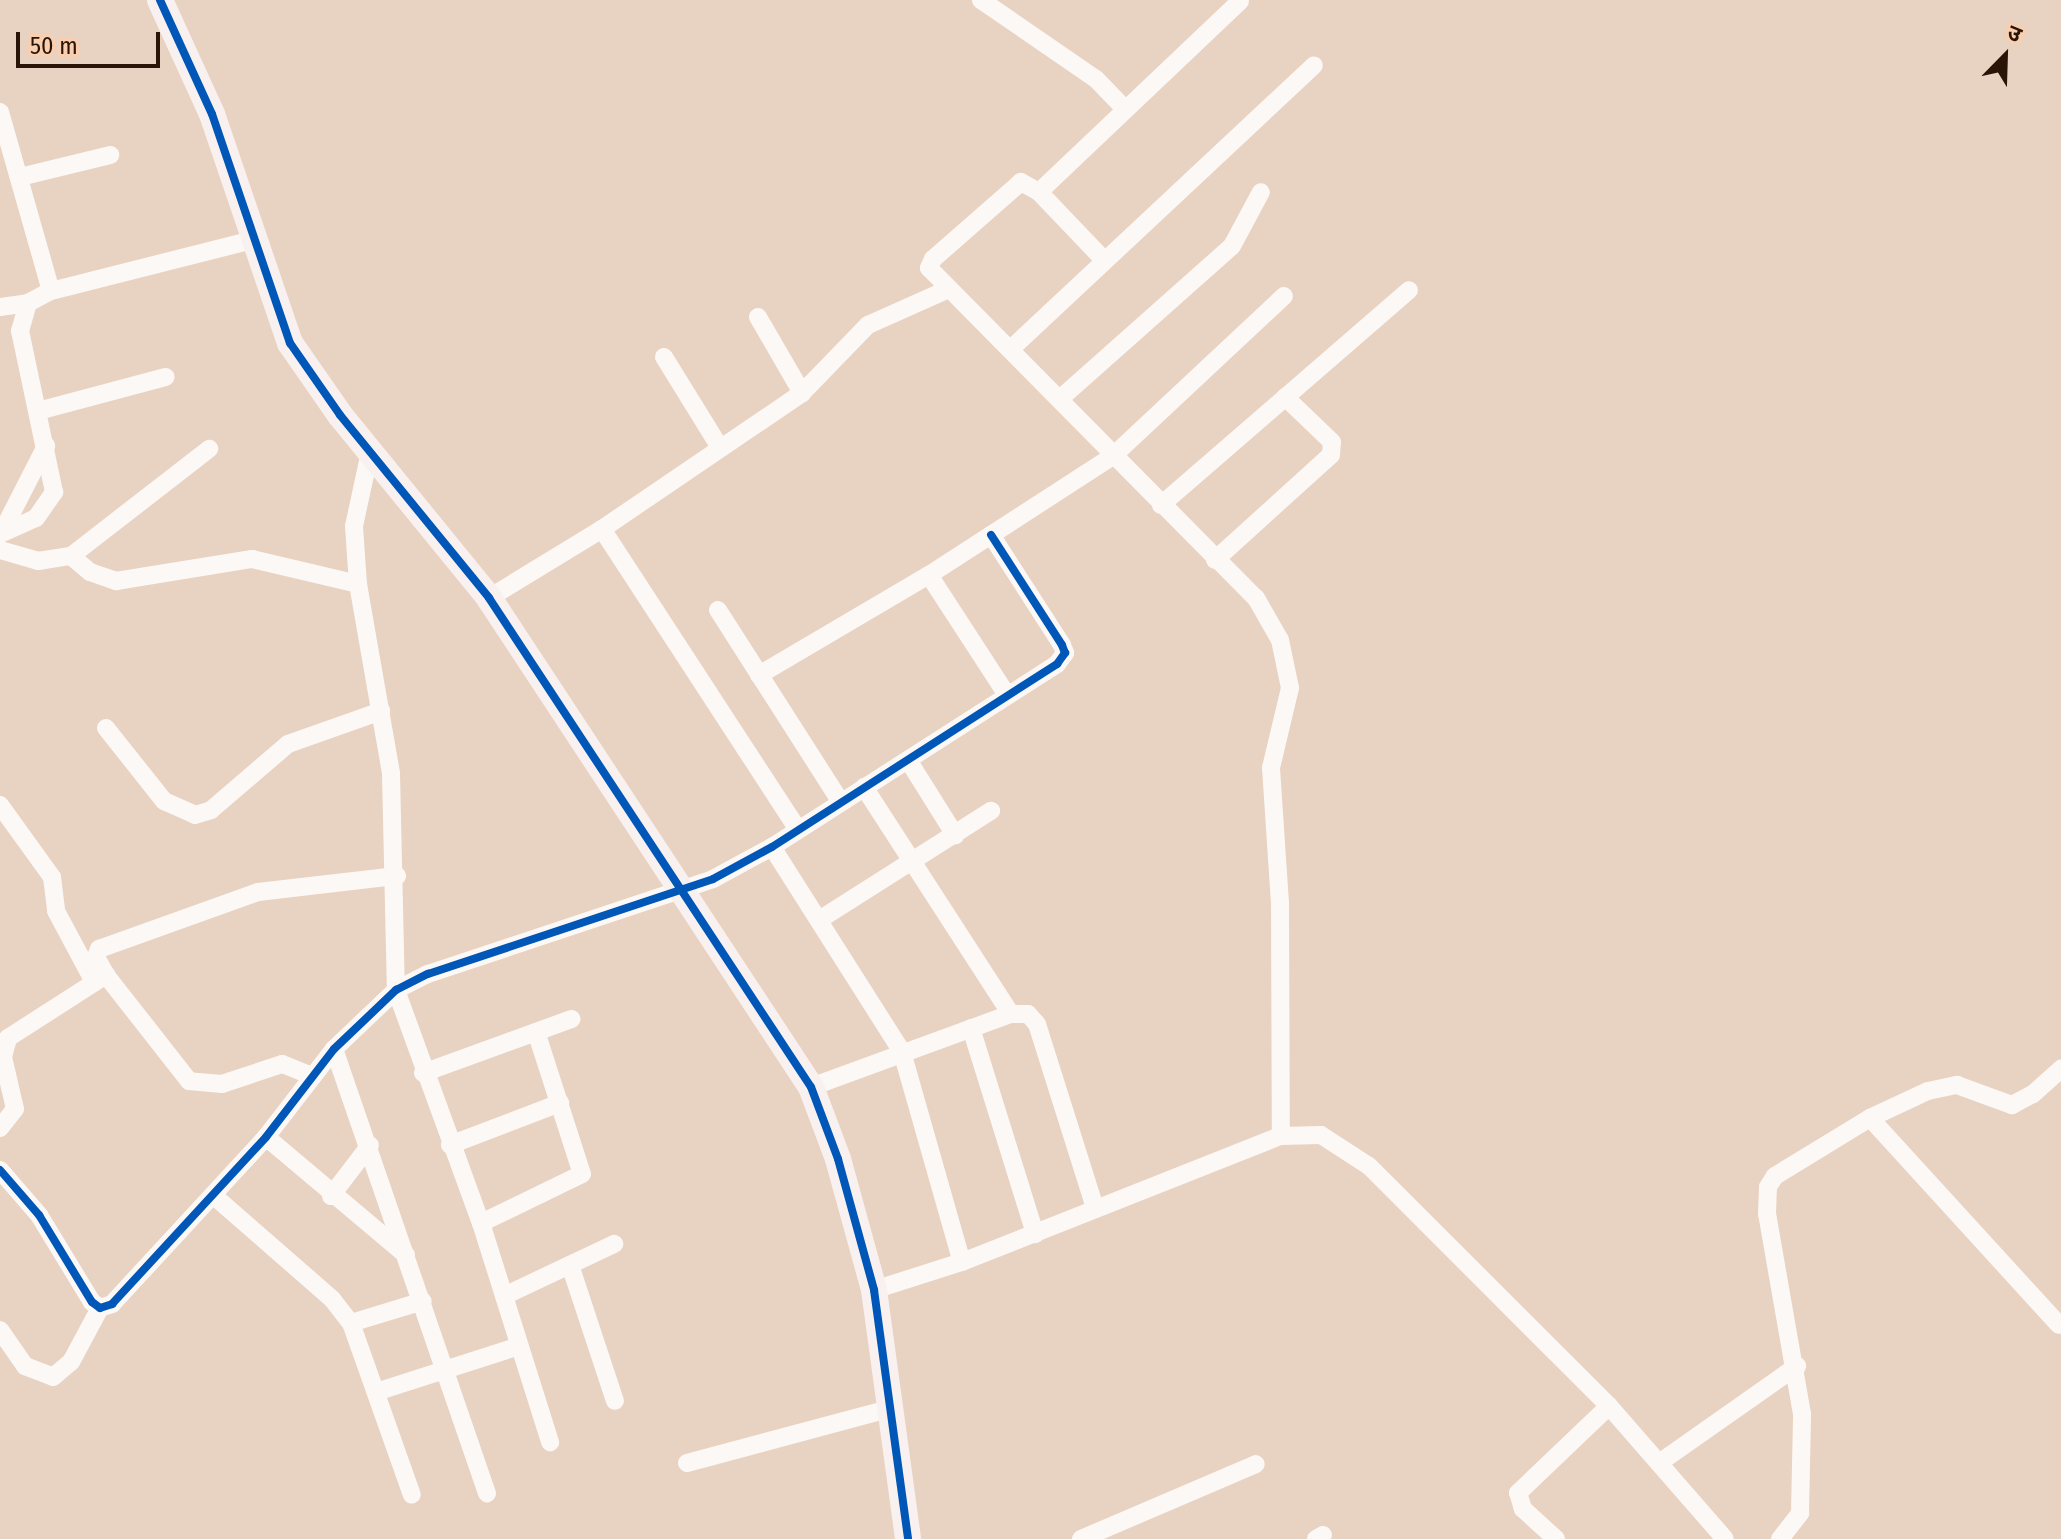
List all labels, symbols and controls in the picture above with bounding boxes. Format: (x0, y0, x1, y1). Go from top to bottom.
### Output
scale bar (20, 16, 164, 66)
north arrow (1965, 16, 2045, 96)
text: उ (2003, 19, 2026, 48)
text: 50 m (30, 32, 78, 60)

